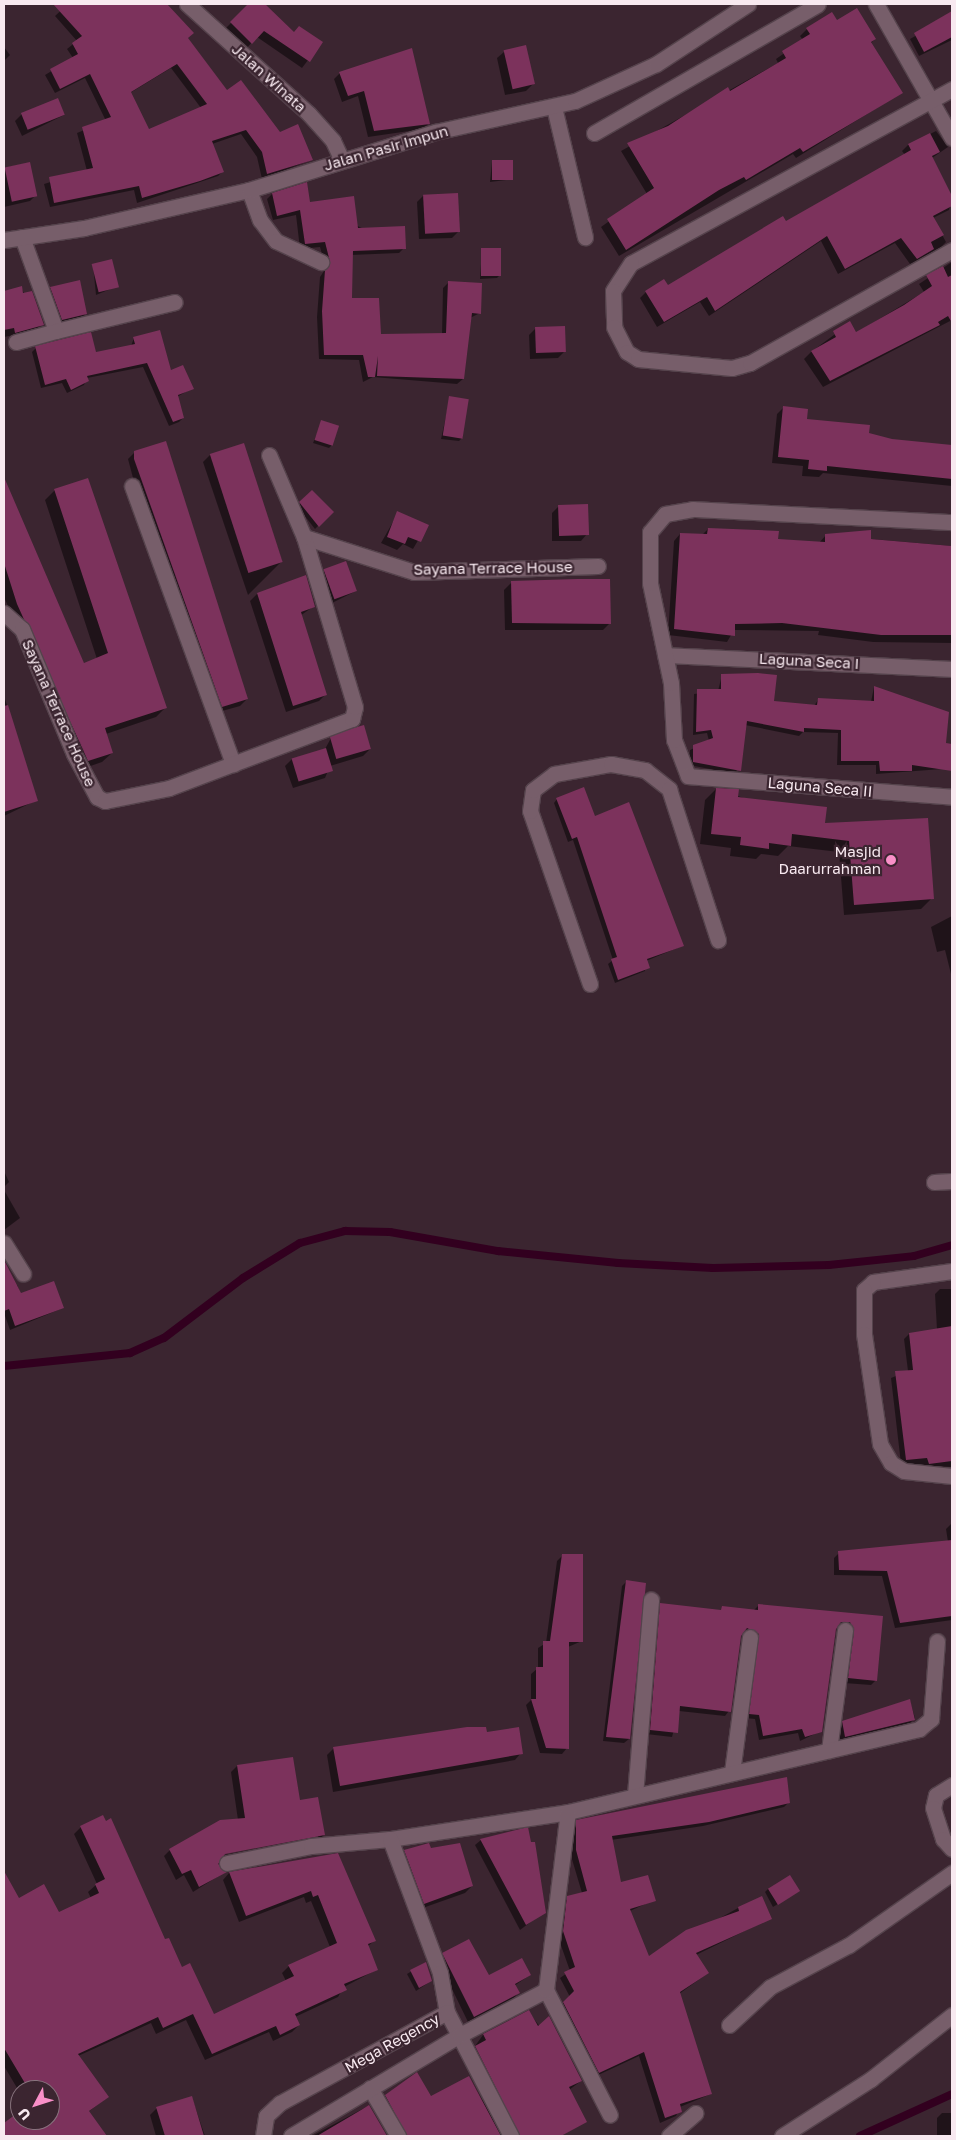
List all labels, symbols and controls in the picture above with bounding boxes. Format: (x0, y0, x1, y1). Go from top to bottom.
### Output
street label: Jalan Winata (228, 40, 310, 116)
street label: Jalan Pasir Impun (322, 122, 450, 174)
street label: Sayana Terrace House (413, 558, 573, 578)
street label: Sayana Terrace House (18, 637, 100, 789)
street label: Laguna Seca I (758, 649, 860, 673)
street label: Laguna Seca II (767, 773, 873, 801)
place label: Masjid Daarurrahman (778, 842, 881, 877)
marker: Masjid Daarurrahman (885, 854, 897, 866)
street label: Mega Regency (342, 2010, 442, 2076)
north arrow (10, 2080, 60, 2130)
text: U (14, 2105, 34, 2124)

